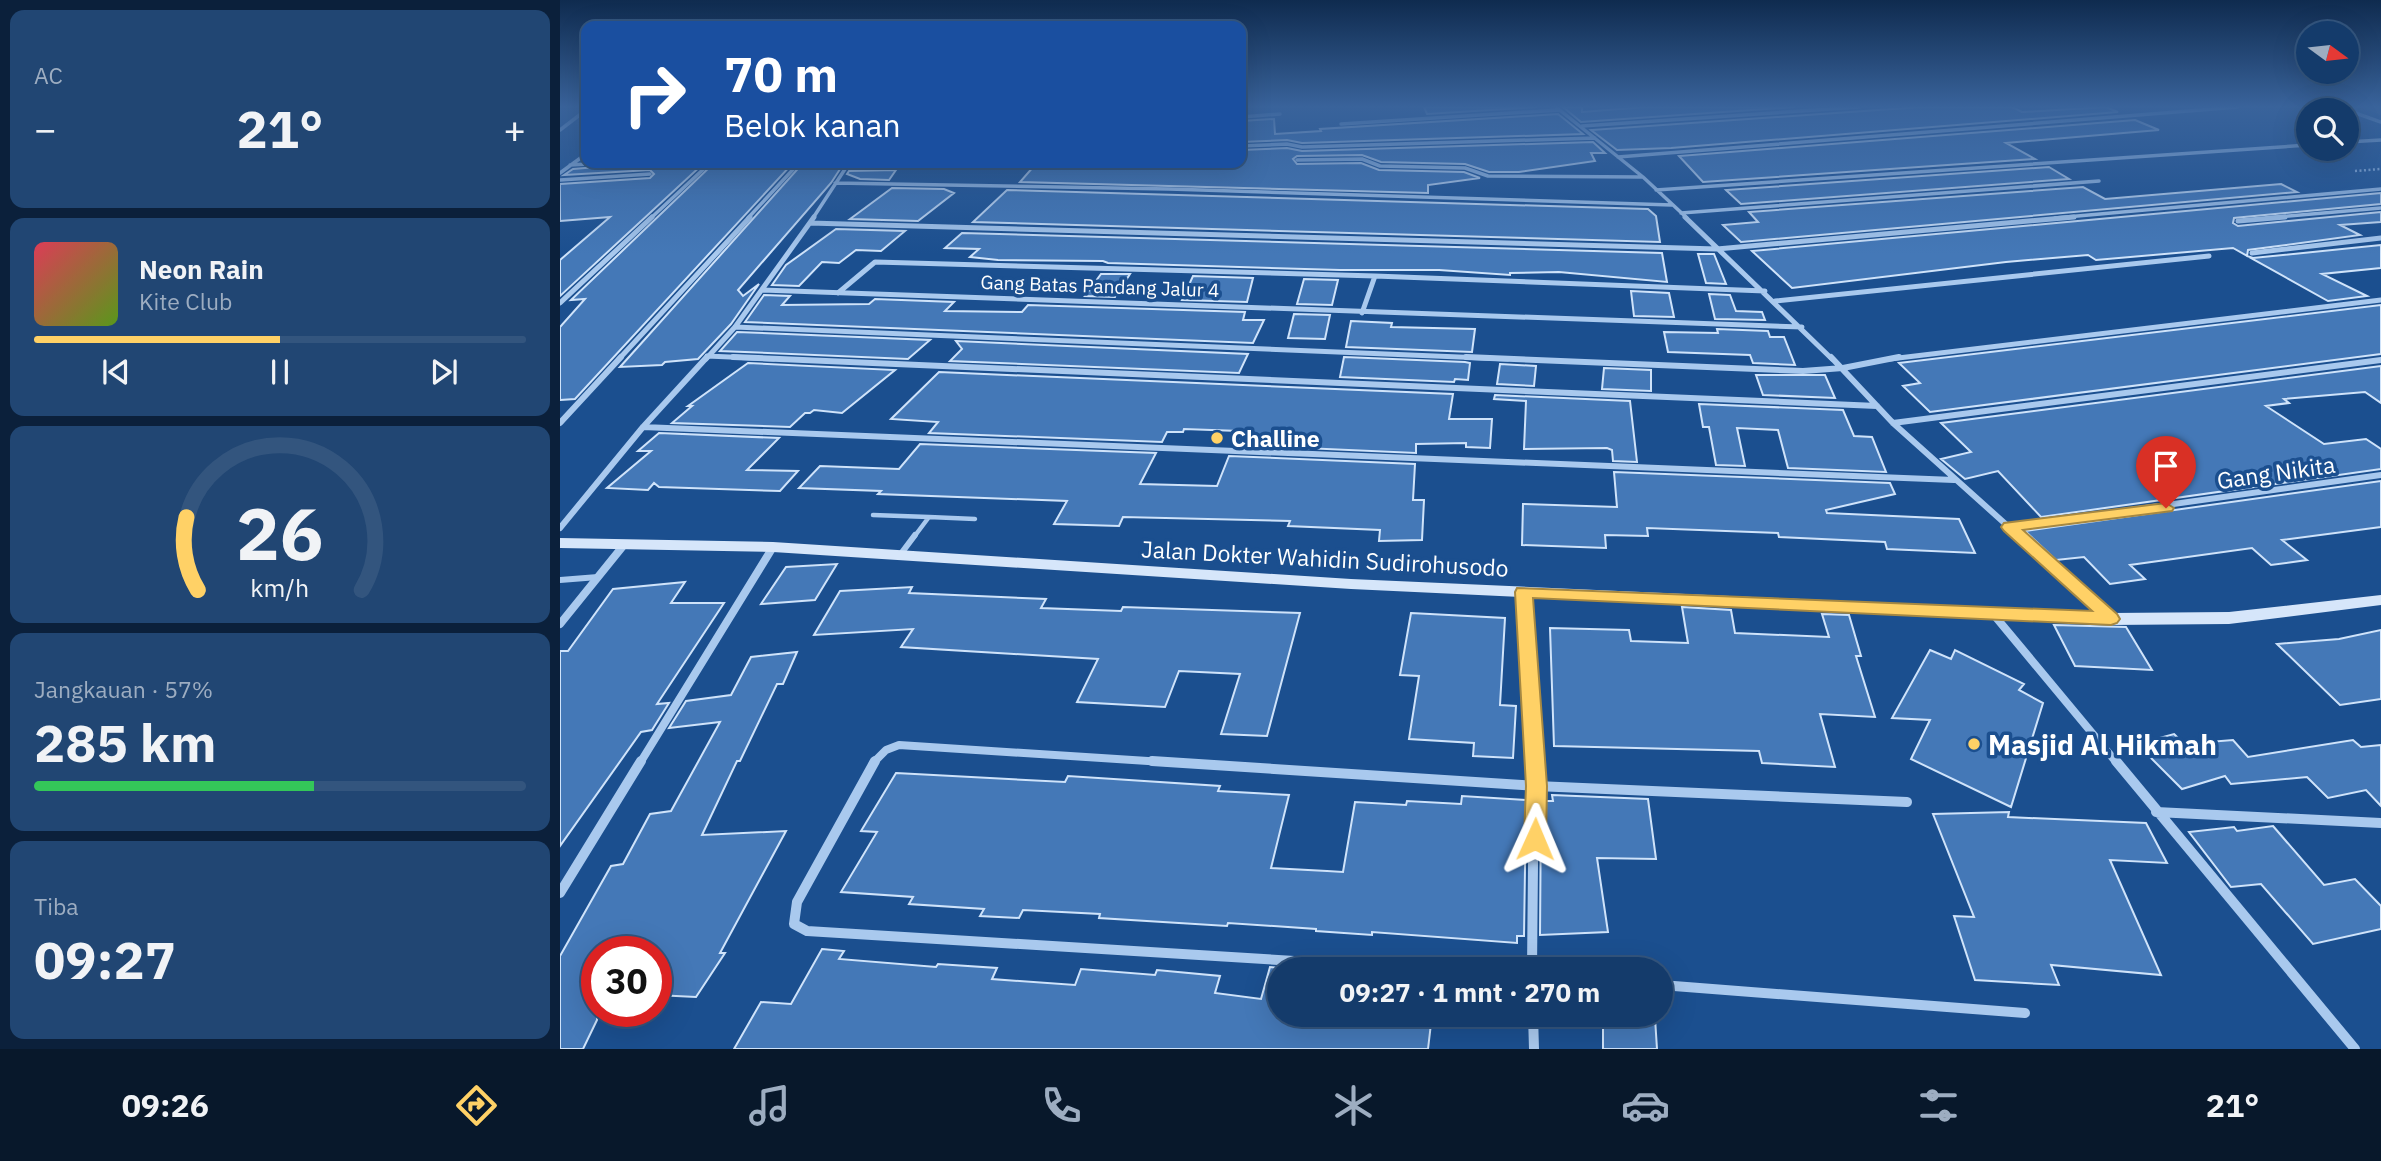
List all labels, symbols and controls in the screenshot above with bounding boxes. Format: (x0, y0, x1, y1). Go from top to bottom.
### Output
north arrow (2296, 21, 2359, 84)
map controls (2296, 21, 2359, 161)
text: 70 m (724, 42, 838, 105)
icon: right (609, 49, 700, 140)
text: AC (34, 60, 63, 90)
text: 21° (237, 95, 323, 162)
button: search (2296, 98, 2359, 161)
text: − (34, 104, 57, 153)
text: + (503, 104, 526, 153)
text: Belok kanan (724, 104, 901, 146)
text: Neon Rain (139, 252, 264, 286)
street label: Gang Batas Pandang Jalur 4 (980, 270, 1220, 302)
text: Kite Club (139, 286, 232, 316)
icon: previous (97, 353, 135, 391)
icon: pause (261, 353, 299, 391)
icon: next (425, 353, 463, 391)
place label: Challine (1231, 423, 1320, 453)
marker: Challine (1209, 430, 1225, 446)
pin (2136, 436, 2196, 508)
icon: arrive (2147, 447, 2185, 485)
street label: Gang Nikita (2215, 449, 2337, 495)
text: 26 (236, 486, 324, 581)
street label: Jalan Dokter Wahidin Sudirohusodo (1141, 533, 1509, 583)
text: km/h (251, 571, 309, 604)
text: Jangkauan · 57% (34, 674, 213, 704)
text: 285 km (34, 709, 216, 776)
place label: Masjid Al Hikmah (1988, 726, 2217, 763)
marker: Masjid Al Hikmah (1966, 736, 1982, 752)
position arrow (1498, 802, 1572, 876)
text: Tiba (34, 891, 79, 921)
text: 09:27 (34, 926, 176, 993)
speed limit sign: 30 (581, 936, 672, 1027)
text: 09:27 · 1 mnt · 270 m (1340, 975, 1600, 1009)
icon: directions (452, 1081, 501, 1130)
icon: music (745, 1081, 794, 1130)
icon: phone (1037, 1081, 1086, 1130)
icon: climate (1329, 1081, 1378, 1130)
icon: car (1621, 1081, 1670, 1130)
icon: filters (1914, 1081, 1963, 1130)
text: 09:26 (122, 1084, 209, 1126)
text: 21° (2206, 1084, 2259, 1126)

